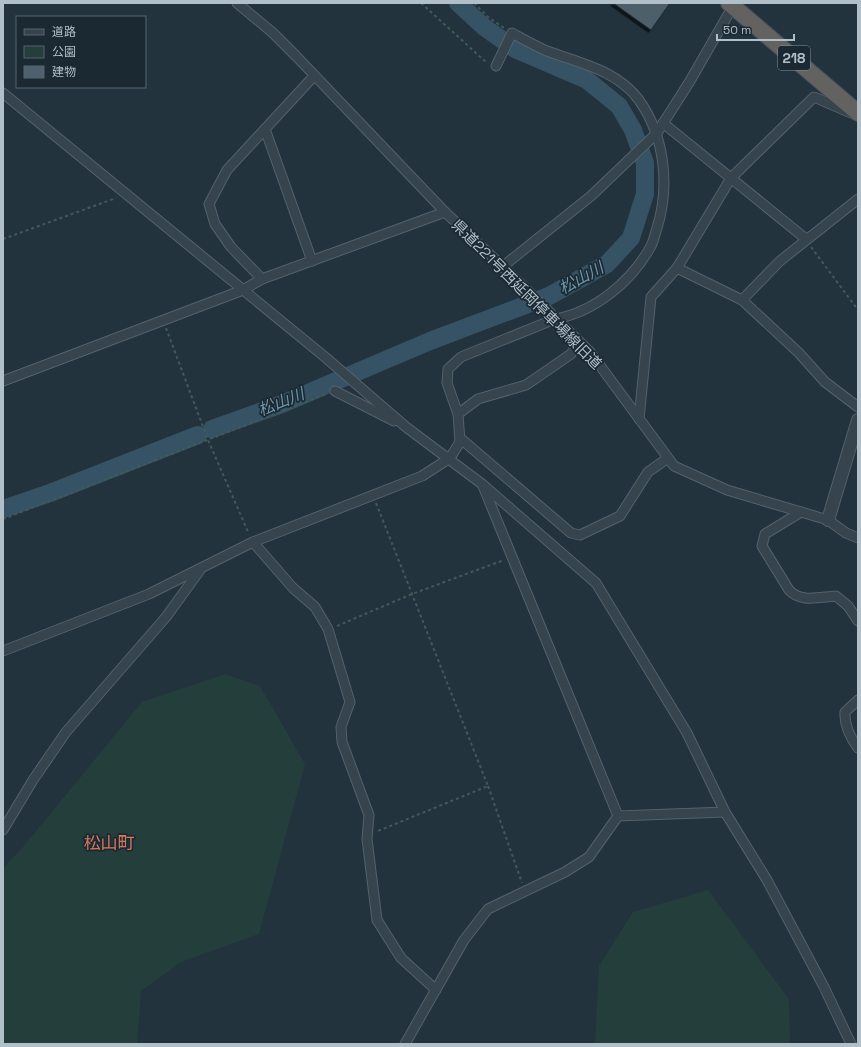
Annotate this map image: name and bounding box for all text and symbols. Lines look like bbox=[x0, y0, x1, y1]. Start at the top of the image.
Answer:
legend bbox=[16, 16, 146, 88]
scale bar bbox=[717, 16, 794, 42]
text: 50 m bbox=[723, 22, 751, 38]
text: 道路 bbox=[52, 24, 76, 40]
text: 公園 bbox=[52, 44, 76, 60]
road number: 218 bbox=[778, 46, 810, 70]
text: 建物 bbox=[52, 64, 76, 80]
street label: 県道221号西延岡停車場線旧道 bbox=[448, 215, 606, 373]
water label: 松山川 bbox=[555, 256, 609, 299]
water label: 松山川 bbox=[255, 383, 309, 421]
district label: 松山町 bbox=[84, 832, 135, 854]

